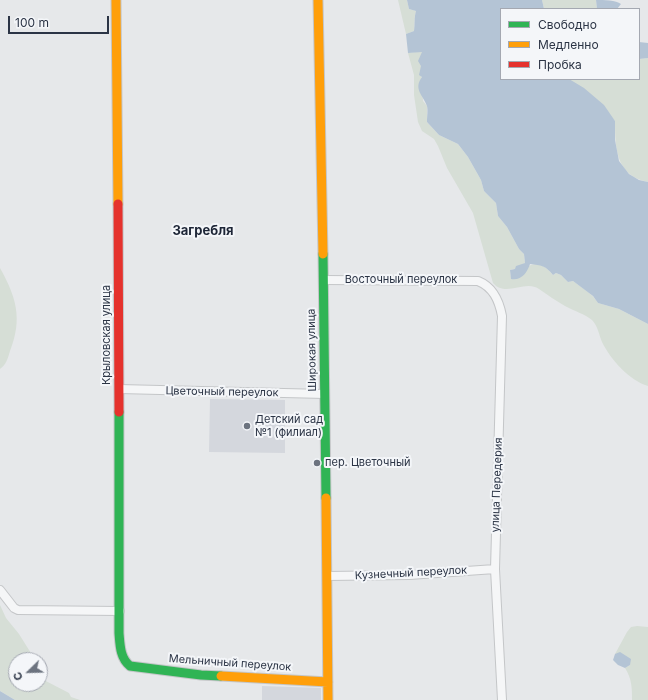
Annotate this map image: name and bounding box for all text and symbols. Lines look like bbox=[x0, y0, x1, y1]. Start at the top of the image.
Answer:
scale bar bbox=[10, 8, 111, 34]
legend bbox=[500, 8, 640, 80]
text: 100 m bbox=[15, 15, 49, 30]
text: Свободно bbox=[538, 17, 597, 32]
text: Медленно bbox=[538, 37, 599, 52]
text: Пробка bbox=[538, 57, 582, 72]
district label: Загребля bbox=[172, 223, 234, 239]
street label: Восточный переулок bbox=[345, 273, 457, 287]
street label: Крыловская улица bbox=[100, 285, 114, 385]
street label: Широкая улица bbox=[305, 308, 319, 392]
street label: Цветочный переулок bbox=[165, 384, 279, 400]
place label: Детский сад №1 (филиал) bbox=[255, 413, 323, 439]
marker: Детский сад №1 (филиал) bbox=[242, 421, 252, 431]
street label: улица Передерия bbox=[489, 437, 505, 533]
place label: пер. Цветочный bbox=[325, 456, 411, 470]
marker: пер. Цветочный bbox=[312, 458, 322, 468]
street label: Кузнечный переулок bbox=[355, 563, 467, 583]
north arrow bbox=[8, 652, 48, 692]
street label: Мельничный переулок bbox=[168, 652, 292, 674]
text: С bbox=[10, 670, 26, 683]

